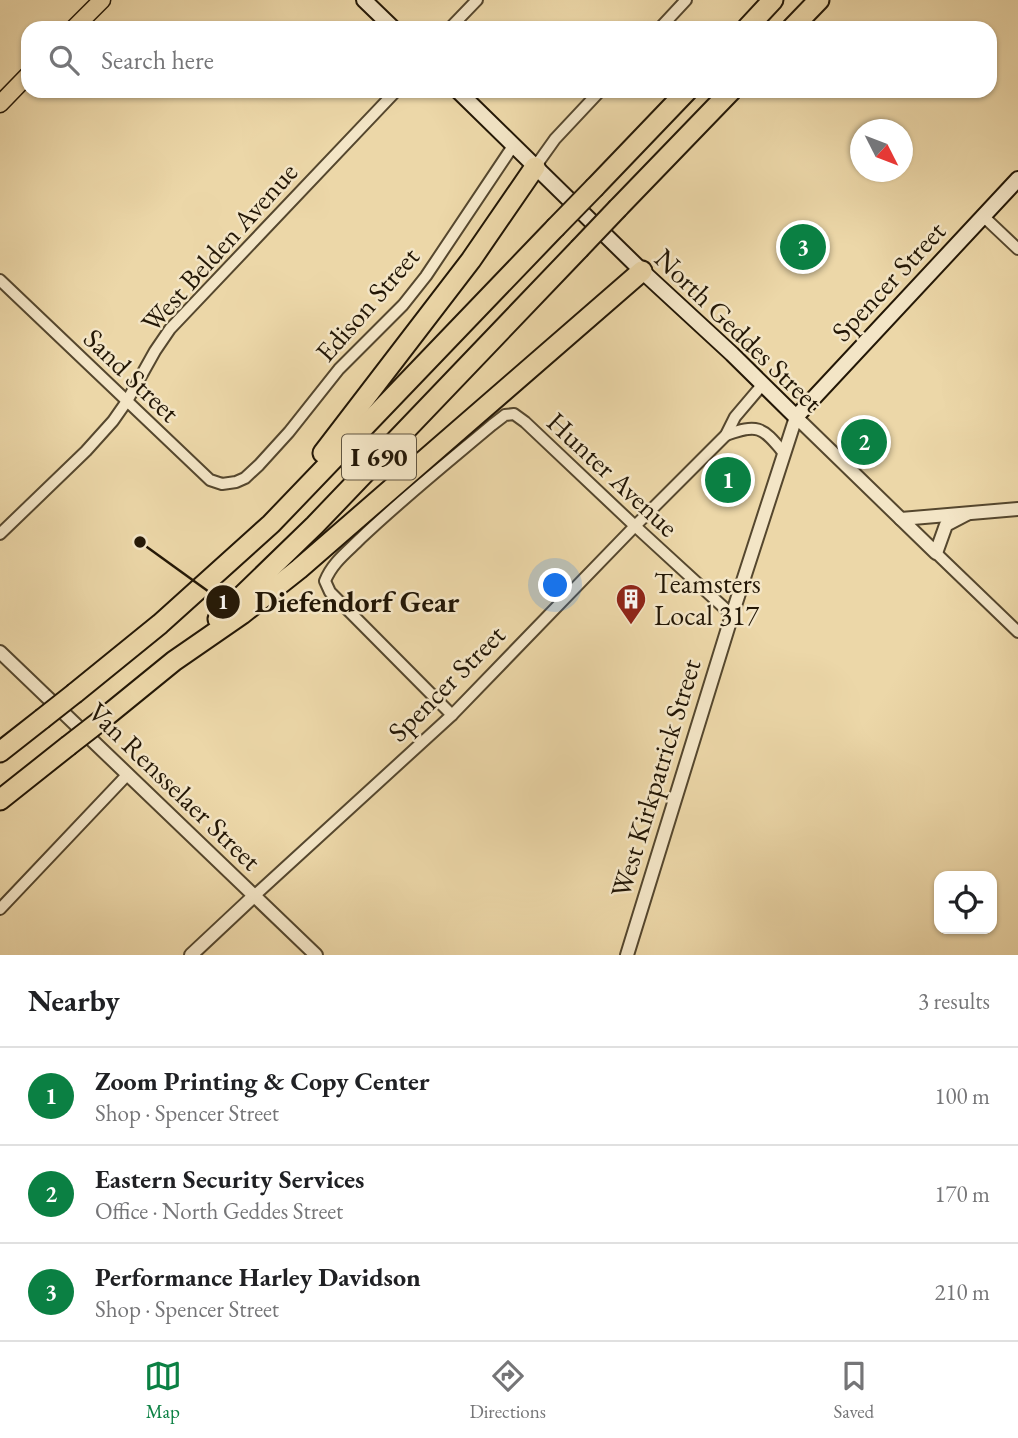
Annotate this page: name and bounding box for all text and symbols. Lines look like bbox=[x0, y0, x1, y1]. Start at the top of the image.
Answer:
search box bbox=[21, 21, 997, 98]
icon: search bbox=[45, 41, 83, 79]
text: Search here bbox=[101, 43, 214, 77]
north arrow bbox=[850, 119, 913, 182]
street label: West Belden Avenue bbox=[133, 154, 305, 340]
street label: Spencer Street bbox=[823, 213, 953, 349]
pin: 3 bbox=[780, 221, 826, 273]
street label: Edison Street bbox=[307, 239, 427, 369]
street label: North Geddes Street bbox=[647, 240, 831, 420]
street label: Sand Street bbox=[76, 320, 188, 430]
street label: Hunter Avenue bbox=[540, 404, 686, 544]
pin: 2 bbox=[841, 416, 887, 468]
road number: I 690 bbox=[342, 435, 416, 480]
pin: 1 bbox=[705, 454, 751, 506]
place label: Teamsters Local 317 bbox=[654, 565, 761, 633]
your location bbox=[538, 568, 572, 602]
callout: Diefendorf Gear bbox=[205, 576, 474, 627]
text: Diefendorf Gear bbox=[254, 582, 460, 621]
building icon: Teamsters Local 317 bbox=[614, 582, 648, 626]
text: 1 bbox=[217, 588, 229, 615]
street label: Spencer Street bbox=[380, 617, 512, 749]
street label: West Kirkpatrick Street bbox=[602, 654, 708, 902]
street label: Van Rensselaer Street bbox=[81, 694, 269, 878]
map controls bbox=[934, 871, 997, 934]
button: locate bbox=[934, 871, 997, 934]
text: Nearby bbox=[28, 981, 120, 1020]
text: 3 results bbox=[918, 986, 990, 1016]
text: Zoom Printing & Copy Center bbox=[95, 1064, 430, 1098]
text: 1 bbox=[45, 1081, 57, 1111]
text: 100 m bbox=[934, 1081, 990, 1111]
text: Shop · Spencer Street bbox=[95, 1098, 279, 1128]
text: Eastern Security Services bbox=[95, 1162, 364, 1196]
text: 2 bbox=[45, 1179, 57, 1209]
text: 170 m bbox=[934, 1179, 990, 1209]
text: Office · North Geddes Street bbox=[95, 1196, 343, 1226]
text: Performance Harley Davidson bbox=[95, 1260, 421, 1294]
text: 3 bbox=[45, 1277, 57, 1307]
text: 210 m bbox=[934, 1277, 990, 1307]
text: Shop · Spencer Street bbox=[95, 1294, 279, 1324]
tab: Map bbox=[144, 1357, 182, 1424]
tab: Directions bbox=[469, 1357, 546, 1424]
tab: Saved bbox=[833, 1357, 874, 1424]

